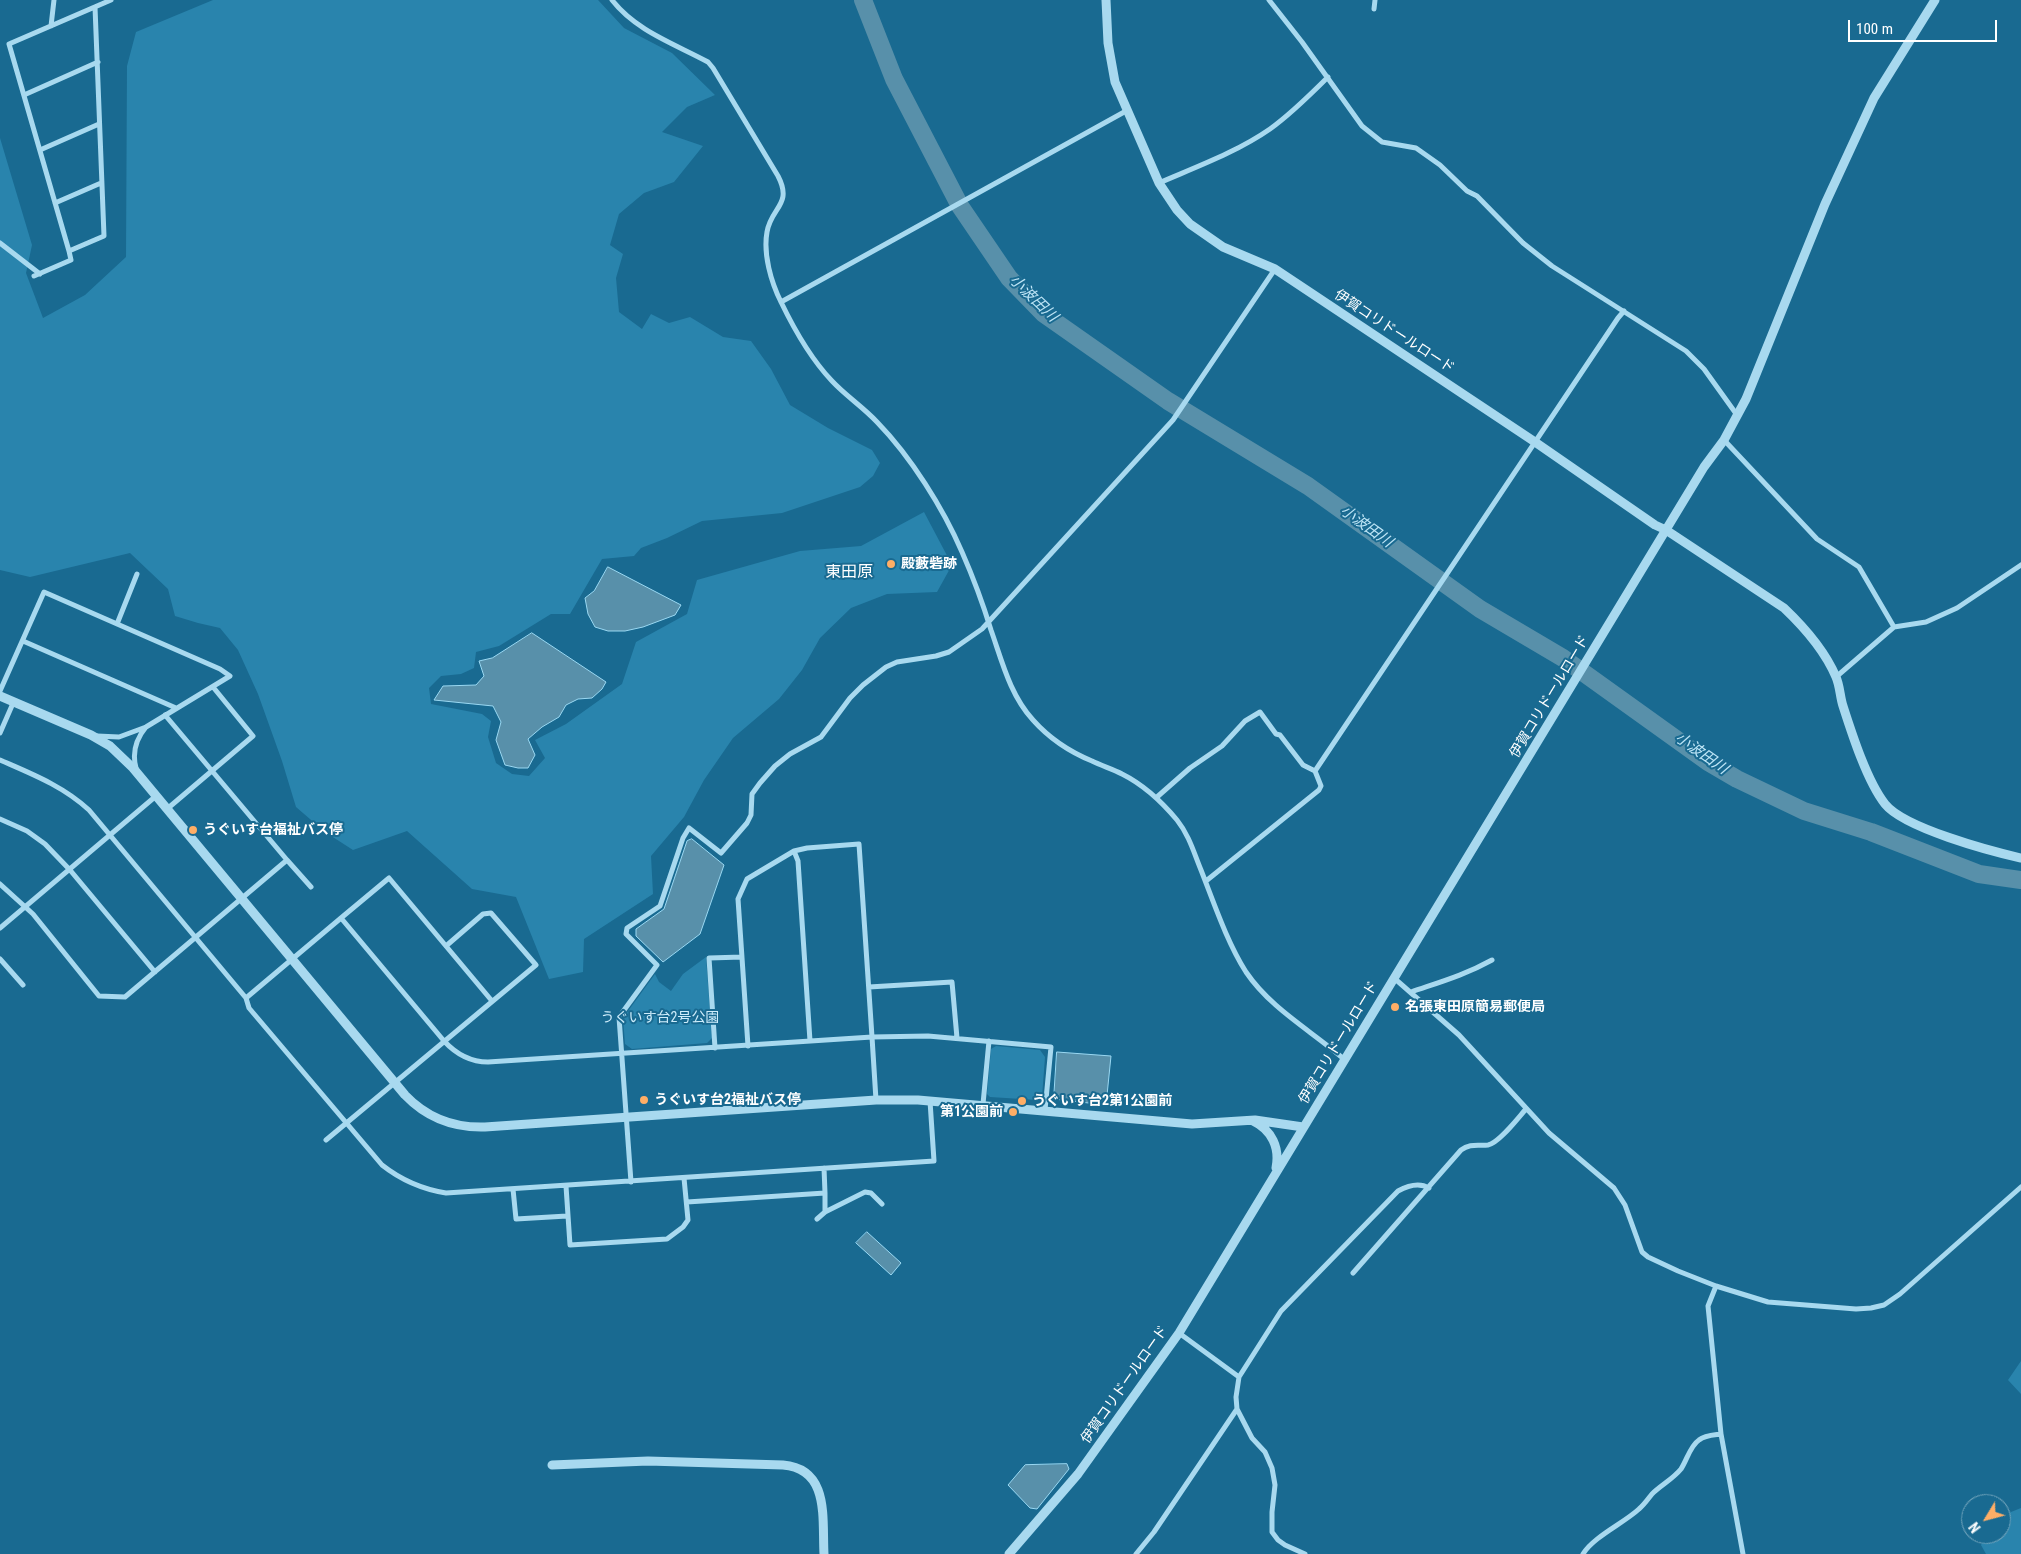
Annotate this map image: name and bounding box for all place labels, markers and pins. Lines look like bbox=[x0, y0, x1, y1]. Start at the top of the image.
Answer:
place label: 殿藪砦跡 bbox=[901, 556, 957, 572]
marker: 殿藪砦跡 bbox=[885, 558, 897, 570]
place label: うぐいす台福祉バス停 bbox=[203, 822, 343, 838]
marker: うぐいす台福祉バス停 bbox=[187, 824, 199, 836]
place label: 名張東田原簡易郵便局 bbox=[1405, 999, 1545, 1015]
marker: 名張東田原簡易郵便局 bbox=[1389, 1001, 1401, 1013]
place label: うぐいす台2福祉バス停 bbox=[654, 1092, 801, 1108]
place label: うぐいす台2第1公園前 bbox=[1032, 1093, 1172, 1109]
marker: うぐいす台2福祉バス停 bbox=[638, 1094, 650, 1106]
marker: うぐいす台2第1公園前 bbox=[1016, 1095, 1028, 1107]
place label: 第1公園前 bbox=[940, 1104, 1003, 1120]
marker: 第1公園前 bbox=[1007, 1106, 1019, 1118]

